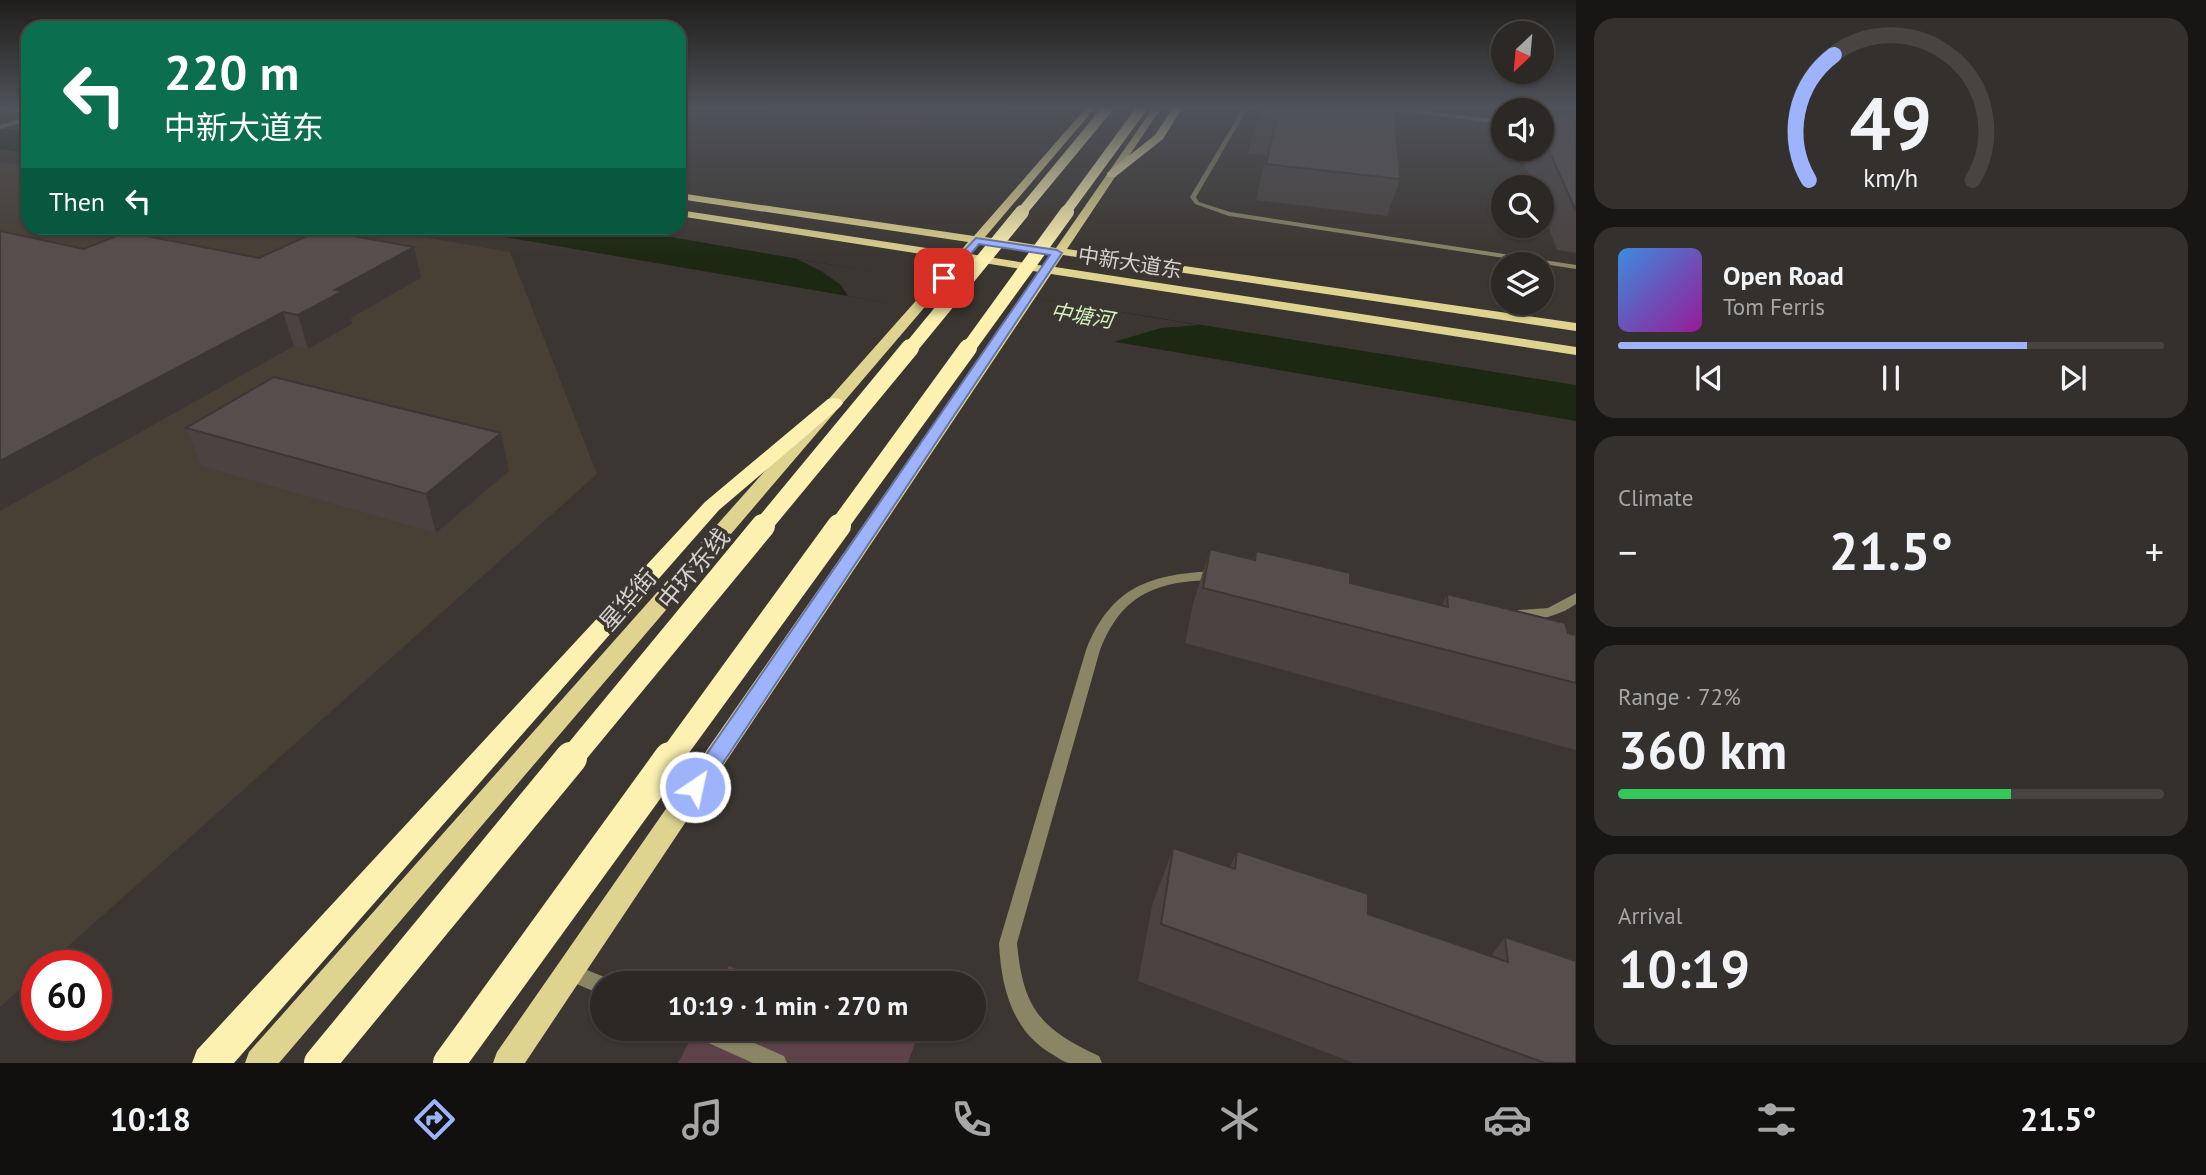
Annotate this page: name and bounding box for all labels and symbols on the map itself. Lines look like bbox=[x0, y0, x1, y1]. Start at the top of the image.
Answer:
north arrow bbox=[1491, 21, 1554, 84]
street label: 中新大道东 bbox=[1076, 241, 1184, 284]
pin bbox=[914, 248, 974, 308]
water label: 中塘河 bbox=[1049, 297, 1119, 334]
street label: 中环东线 bbox=[651, 522, 736, 615]
street label: 星华街 bbox=[592, 562, 663, 637]
position arrow bbox=[658, 750, 732, 824]
speed limit sign: 60 bbox=[21, 950, 112, 1041]

